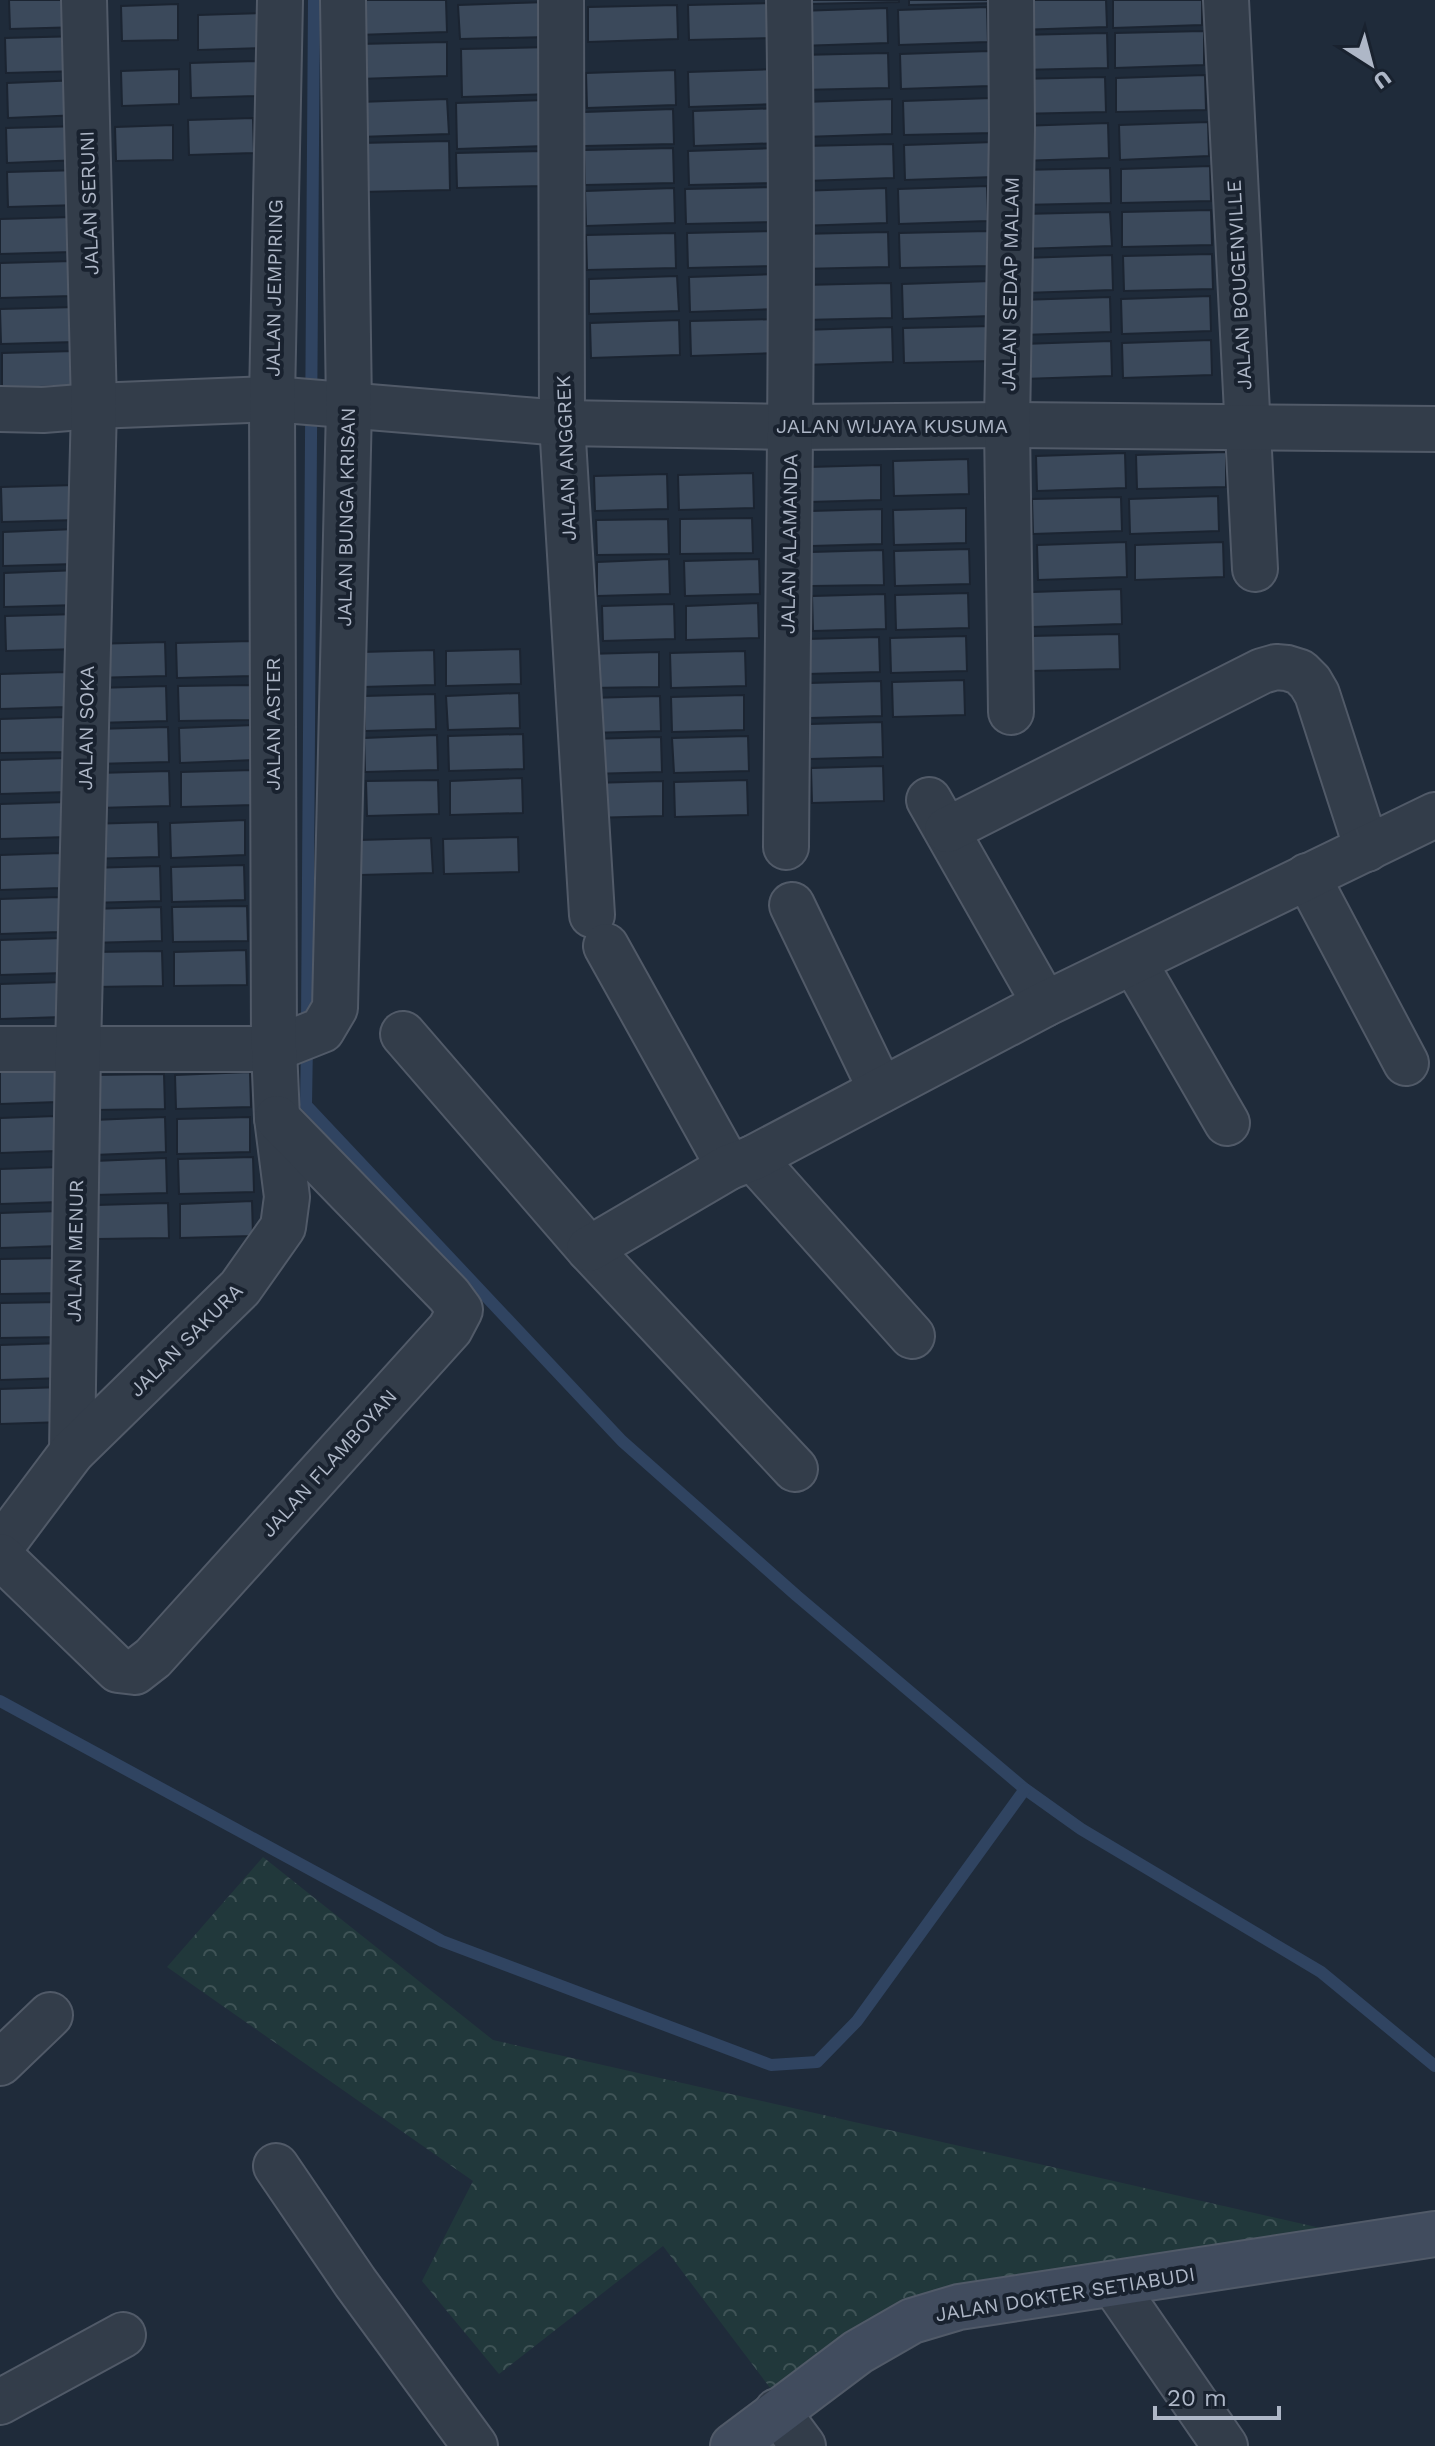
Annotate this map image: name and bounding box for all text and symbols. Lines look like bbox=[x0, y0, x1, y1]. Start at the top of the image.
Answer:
north arrow bbox=[1331, 24, 1411, 104]
text: U bbox=[1369, 65, 1396, 94]
street label: JALAN SERUNI bbox=[74, 130, 104, 276]
street label: JALAN SEDAP MALAM bbox=[996, 177, 1024, 391]
street label: JALAN BOUGENVILLE bbox=[1222, 179, 1256, 391]
street label: JALAN JEMPIRING bbox=[260, 199, 288, 377]
street label: JALAN ANGGREK bbox=[551, 375, 581, 541]
street label: JALAN BUNGA KRISAN bbox=[332, 407, 360, 627]
street label: JALAN WIJAYA KUSUMA bbox=[776, 414, 1008, 438]
street label: JALAN ALAMANDA bbox=[775, 454, 803, 634]
street label: JALAN ASTER bbox=[261, 657, 285, 791]
street label: JALAN SOKA bbox=[73, 665, 99, 791]
street label: JALAN MENUR bbox=[62, 1179, 88, 1323]
street label: JALAN SAKURA bbox=[124, 1278, 248, 1402]
street label: JALAN FLAMBOYAN bbox=[256, 1384, 402, 1542]
street label: JALAN DOKTER SETIABUDI bbox=[933, 2262, 1197, 2326]
scale bar bbox=[1155, 2370, 1279, 2420]
text: 20 m bbox=[1167, 2384, 1227, 2412]

